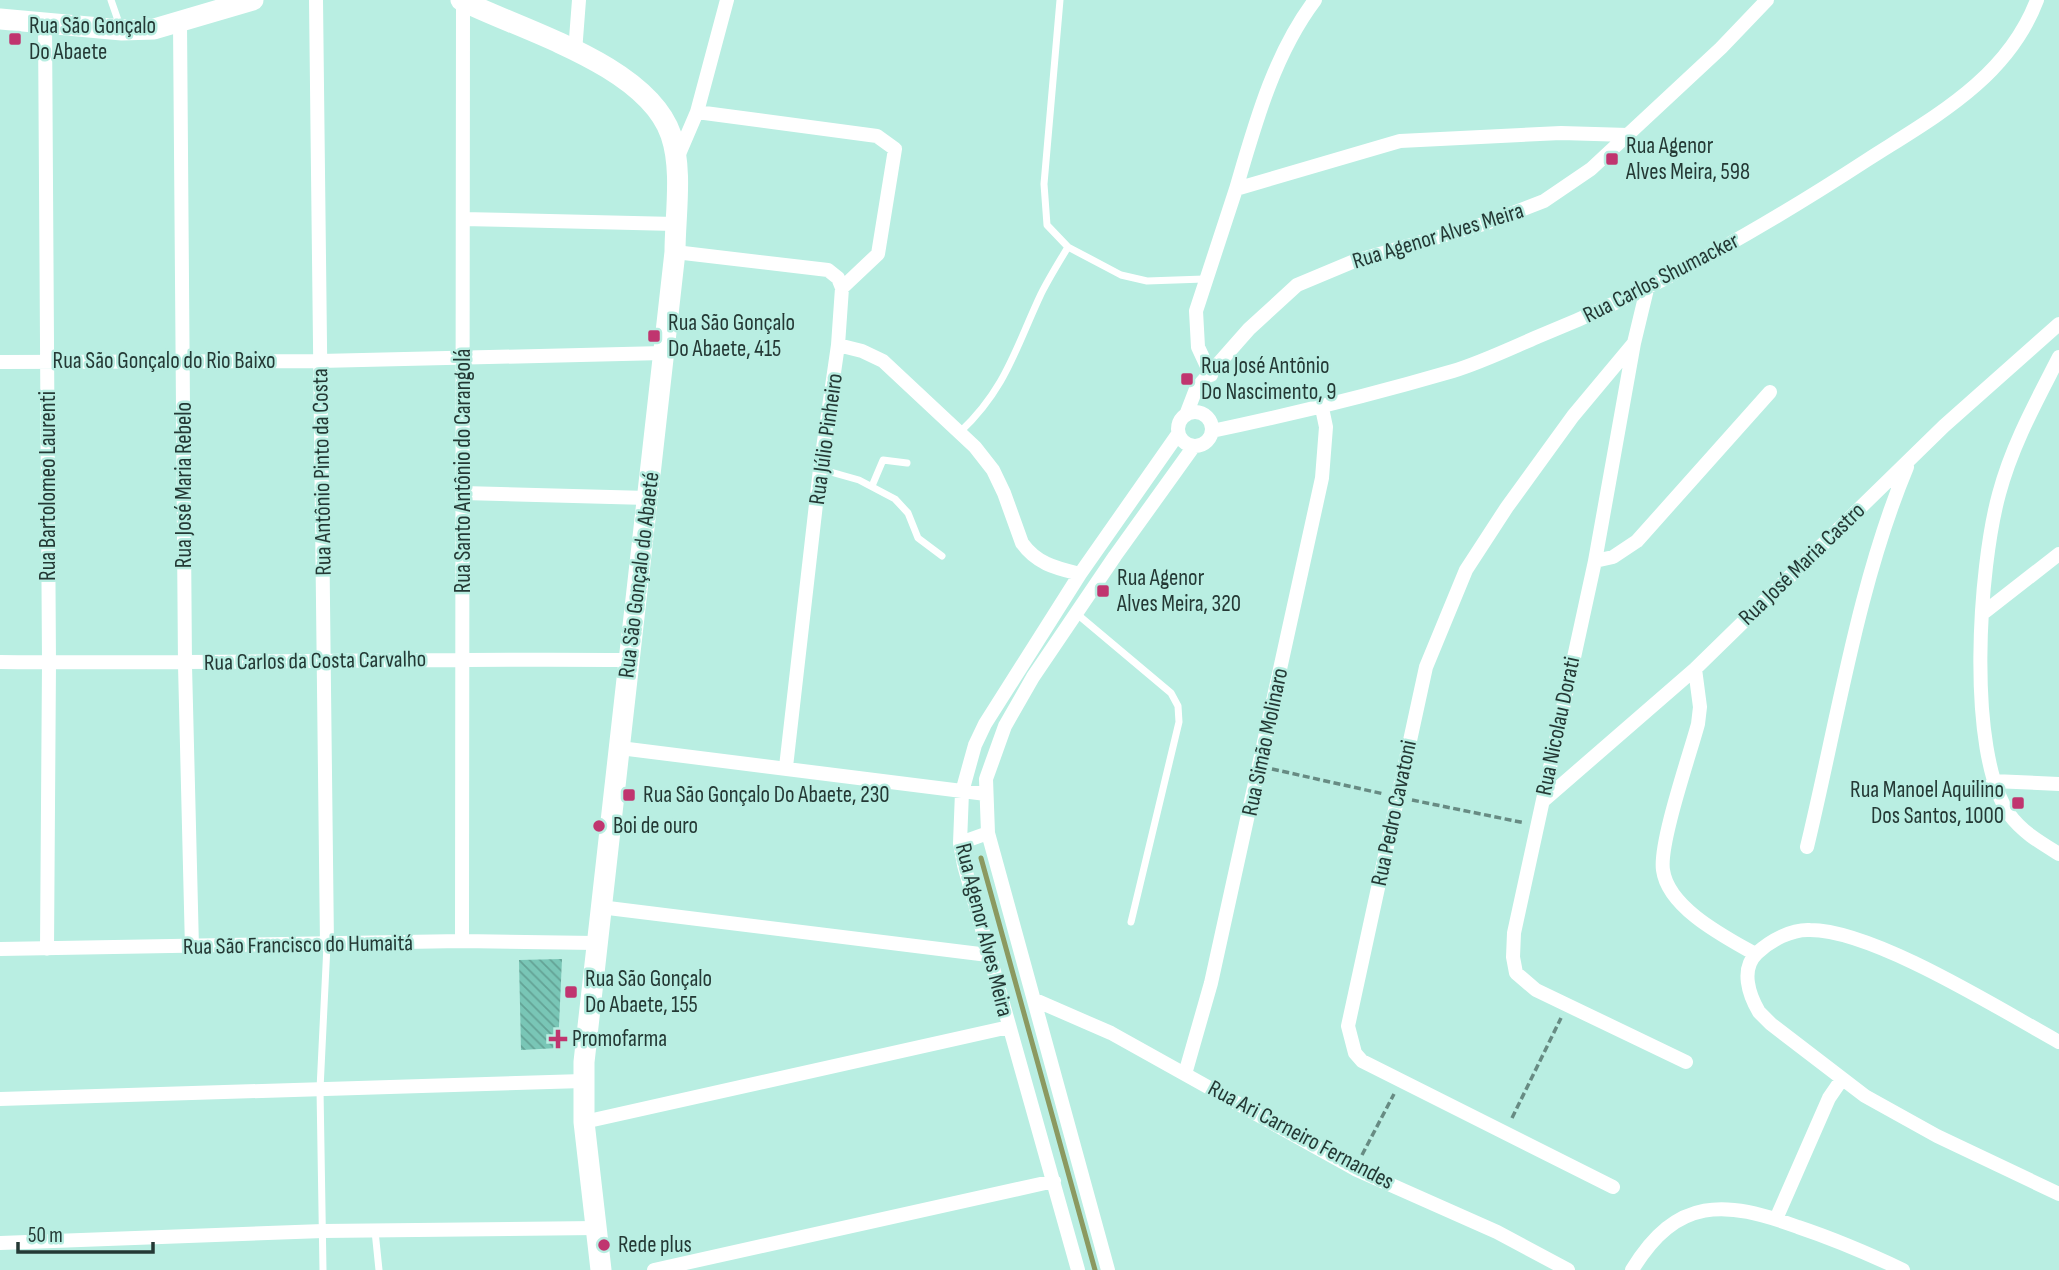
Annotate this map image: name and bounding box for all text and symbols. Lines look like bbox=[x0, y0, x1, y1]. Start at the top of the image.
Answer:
place label: Rua São Gonçalo Do Abaete bbox=[29, 12, 156, 66]
marker: Rua São Gonçalo Do Abaete bbox=[7, 31, 23, 47]
place label: Rua Agenor Alves Meira, 598 bbox=[1625, 132, 1750, 186]
marker: Rua Agenor Alves Meira, 598 bbox=[1604, 151, 1620, 167]
street label: Rua Agenor Alves Meira bbox=[1349, 197, 1527, 275]
street label: Rua Carlos Shumacker bbox=[1578, 227, 1744, 329]
place label: Rua São Gonçalo Do Abaete, 415 bbox=[668, 309, 795, 363]
marker: Rua São Gonçalo Do Abaete, 415 bbox=[646, 328, 662, 344]
street label: Rua São Gonçalo do Rio Baixo bbox=[53, 347, 275, 375]
street label: Rua Santo Antônio do Carangolá bbox=[449, 349, 477, 593]
place label: Rua José Antônio Do Nascimento, 9 bbox=[1201, 352, 1336, 406]
street label: Rua Antônio Pinto da Costa bbox=[306, 368, 338, 576]
marker: Rua José Antônio Do Nascimento, 9 bbox=[1179, 371, 1195, 387]
street label: Rua Júlio Pinheiro bbox=[803, 372, 849, 506]
street label: Rua Bartolomeo Laurenti bbox=[34, 391, 62, 581]
street label: Rua José Maria Rebelo bbox=[170, 402, 198, 568]
street label: Rua São Gonçalo do Abaeté bbox=[612, 470, 666, 680]
street label: Rua José Maria Castro bbox=[1733, 497, 1871, 631]
place label: Rua Agenor Alves Meira, 320 bbox=[1116, 564, 1241, 618]
marker: Rua Agenor Alves Meira, 320 bbox=[1095, 583, 1111, 599]
street label: Rua Carlos da Costa Carvalho bbox=[204, 645, 426, 677]
street label: Rua Nicolau Dorati bbox=[1530, 654, 1586, 798]
street label: Rua Simão Molinaro bbox=[1236, 666, 1294, 818]
street label: Rua Pedro Cavatoni bbox=[1365, 738, 1423, 888]
place label: Rua Manoel Aquilino Dos Santos, 1000 bbox=[1850, 776, 2004, 830]
place label: Rua São Gonçalo Do Abaete, 230 bbox=[643, 781, 890, 809]
marker: Rua São Gonçalo Do Abaete, 230 bbox=[621, 787, 637, 803]
marker: Rua Manoel Aquilino Dos Santos, 1000 bbox=[2010, 795, 2026, 811]
place label: Boi de ouro bbox=[613, 812, 698, 840]
marker: Boi de ouro bbox=[591, 818, 607, 834]
street label: Rua Agenor Alves Meira bbox=[949, 841, 1019, 1019]
street label: Rua São Francisco do Humaitá bbox=[183, 929, 413, 961]
place label: Rua São Gonçalo Do Abaete, 155 bbox=[585, 965, 712, 1019]
marker: Rua São Gonçalo Do Abaete, 155 bbox=[563, 984, 579, 1000]
place label: Promofarma bbox=[572, 1025, 667, 1053]
marker: Promofarma bbox=[550, 1031, 566, 1047]
street label: Rua Ari Carneiro Fernandes bbox=[1203, 1074, 1399, 1196]
scale bar bbox=[18, 1210, 152, 1254]
text: 50 m bbox=[28, 1223, 63, 1248]
place label: Rede plus bbox=[618, 1231, 692, 1259]
marker: Rede plus bbox=[596, 1237, 612, 1253]

